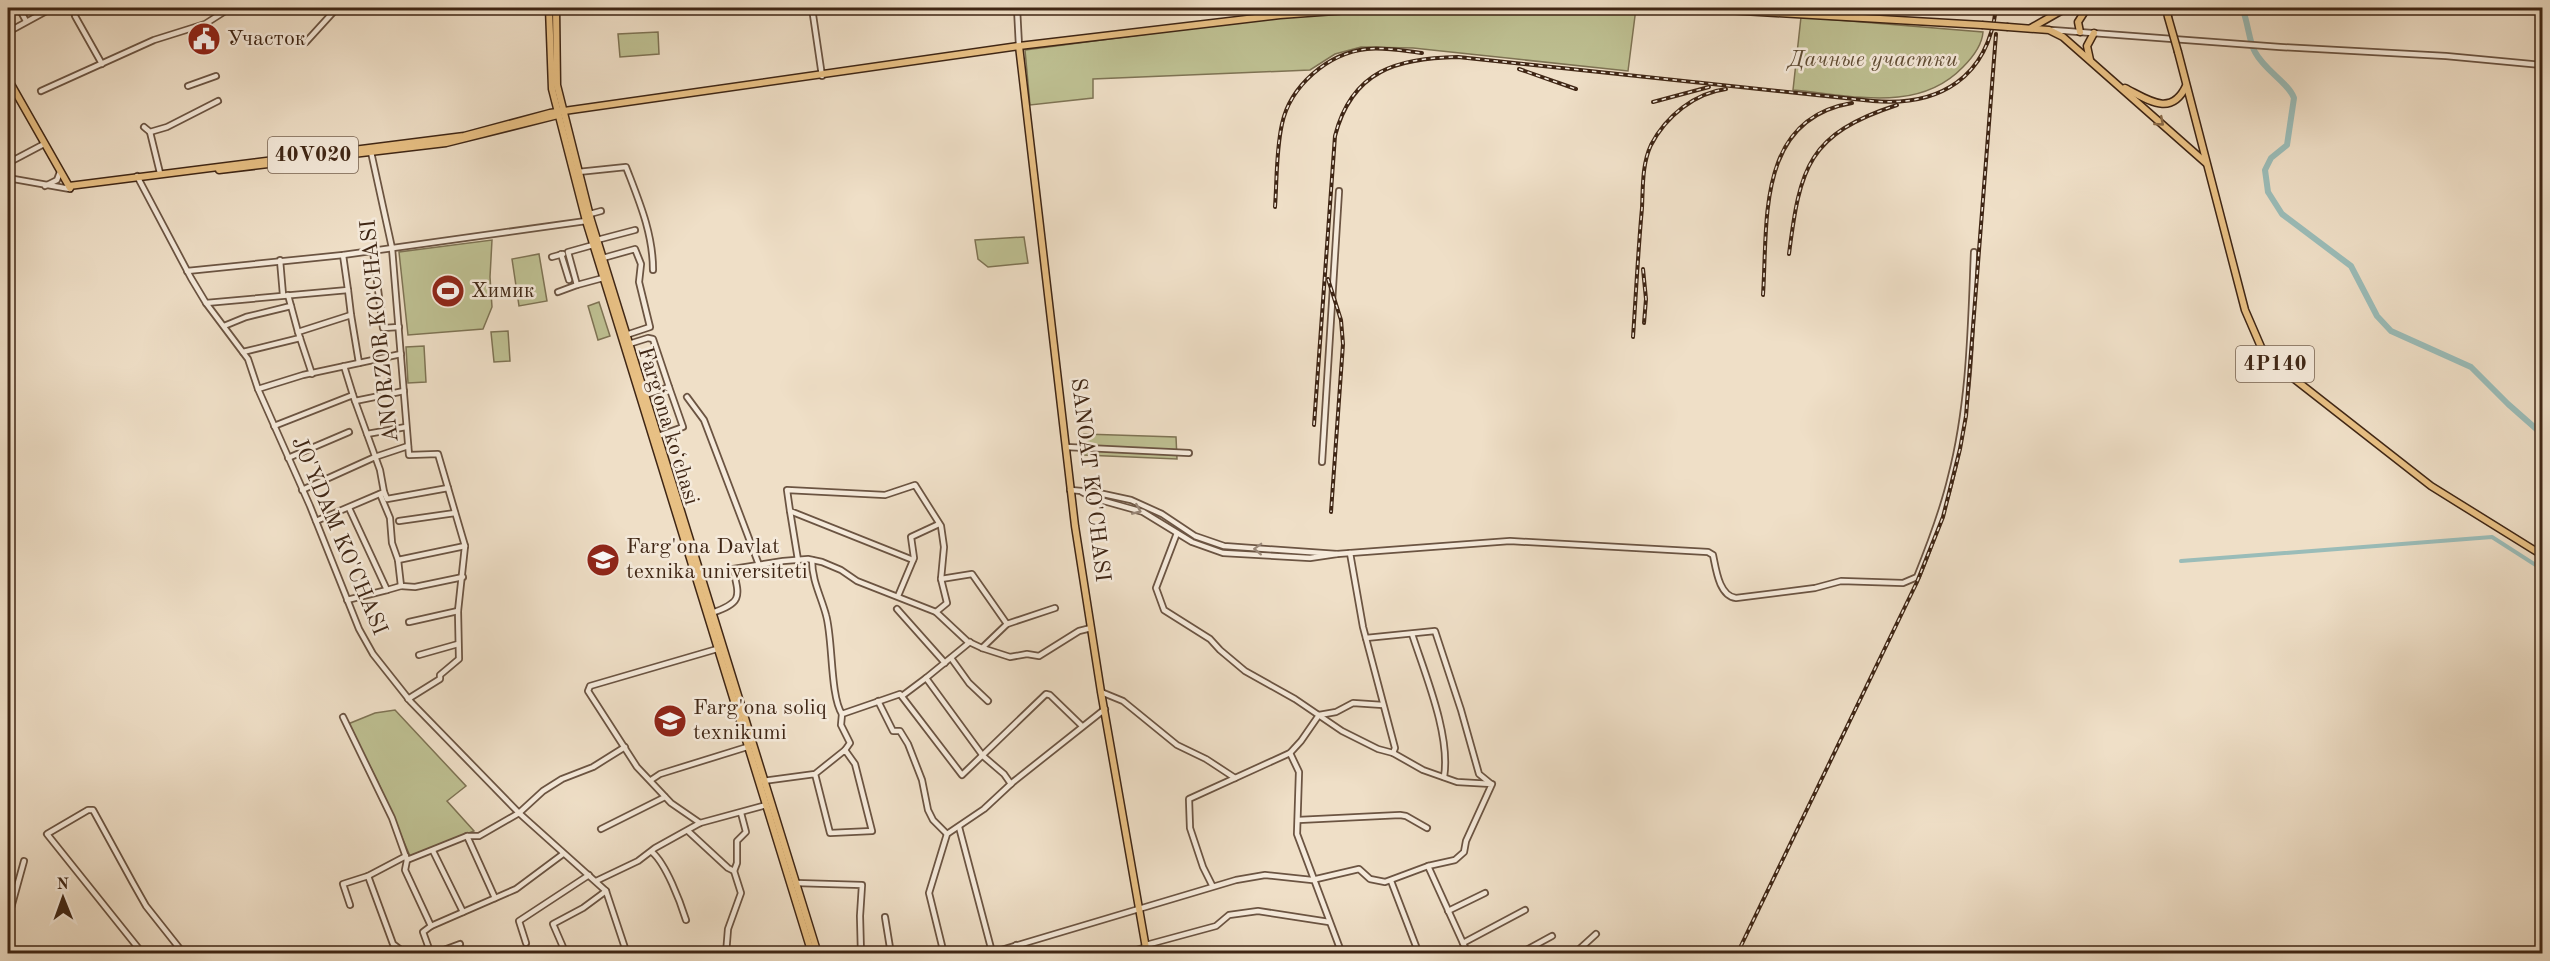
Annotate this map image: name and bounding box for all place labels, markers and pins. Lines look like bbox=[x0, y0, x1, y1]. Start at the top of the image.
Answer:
public building icon: Участок bbox=[186, 21, 222, 57]
place label: Участок bbox=[227, 28, 306, 50]
sports icon: Химик bbox=[430, 273, 466, 309]
place label: Химик bbox=[471, 280, 535, 302]
place label: Farg'ona Davlat texnika universiteti bbox=[626, 536, 808, 583]
school or university icon: Farg'ona Davlat texnika universiteti bbox=[585, 542, 621, 578]
place label: Farg'ona soliq texnikumi bbox=[693, 697, 827, 744]
school or university icon: Farg'ona soliq texnikumi bbox=[652, 703, 688, 739]

